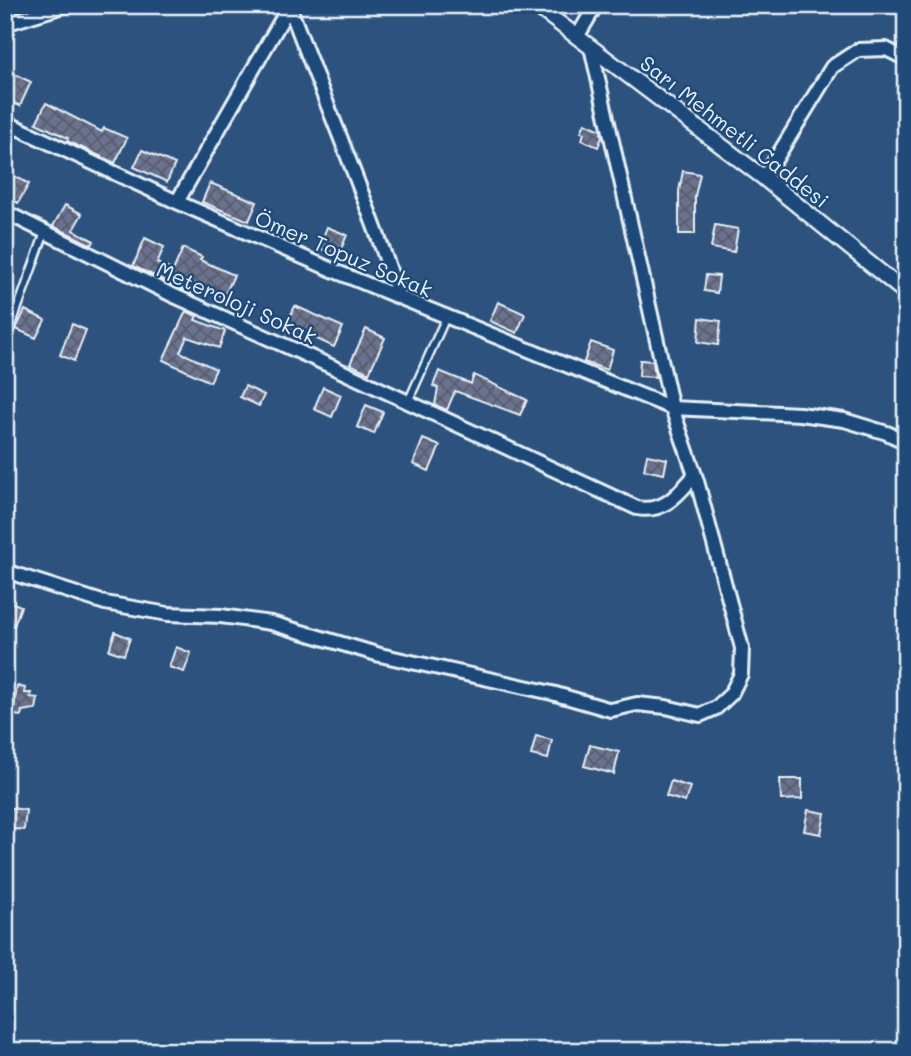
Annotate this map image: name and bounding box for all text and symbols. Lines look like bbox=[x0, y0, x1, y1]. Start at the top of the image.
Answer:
street label: Sarı Mehmetli Caddesi bbox=[635, 49, 835, 213]
street label: Ömer Topuz Sokak bbox=[251, 203, 437, 303]
street label: Meteroloji Sokak bbox=[153, 255, 321, 349]

